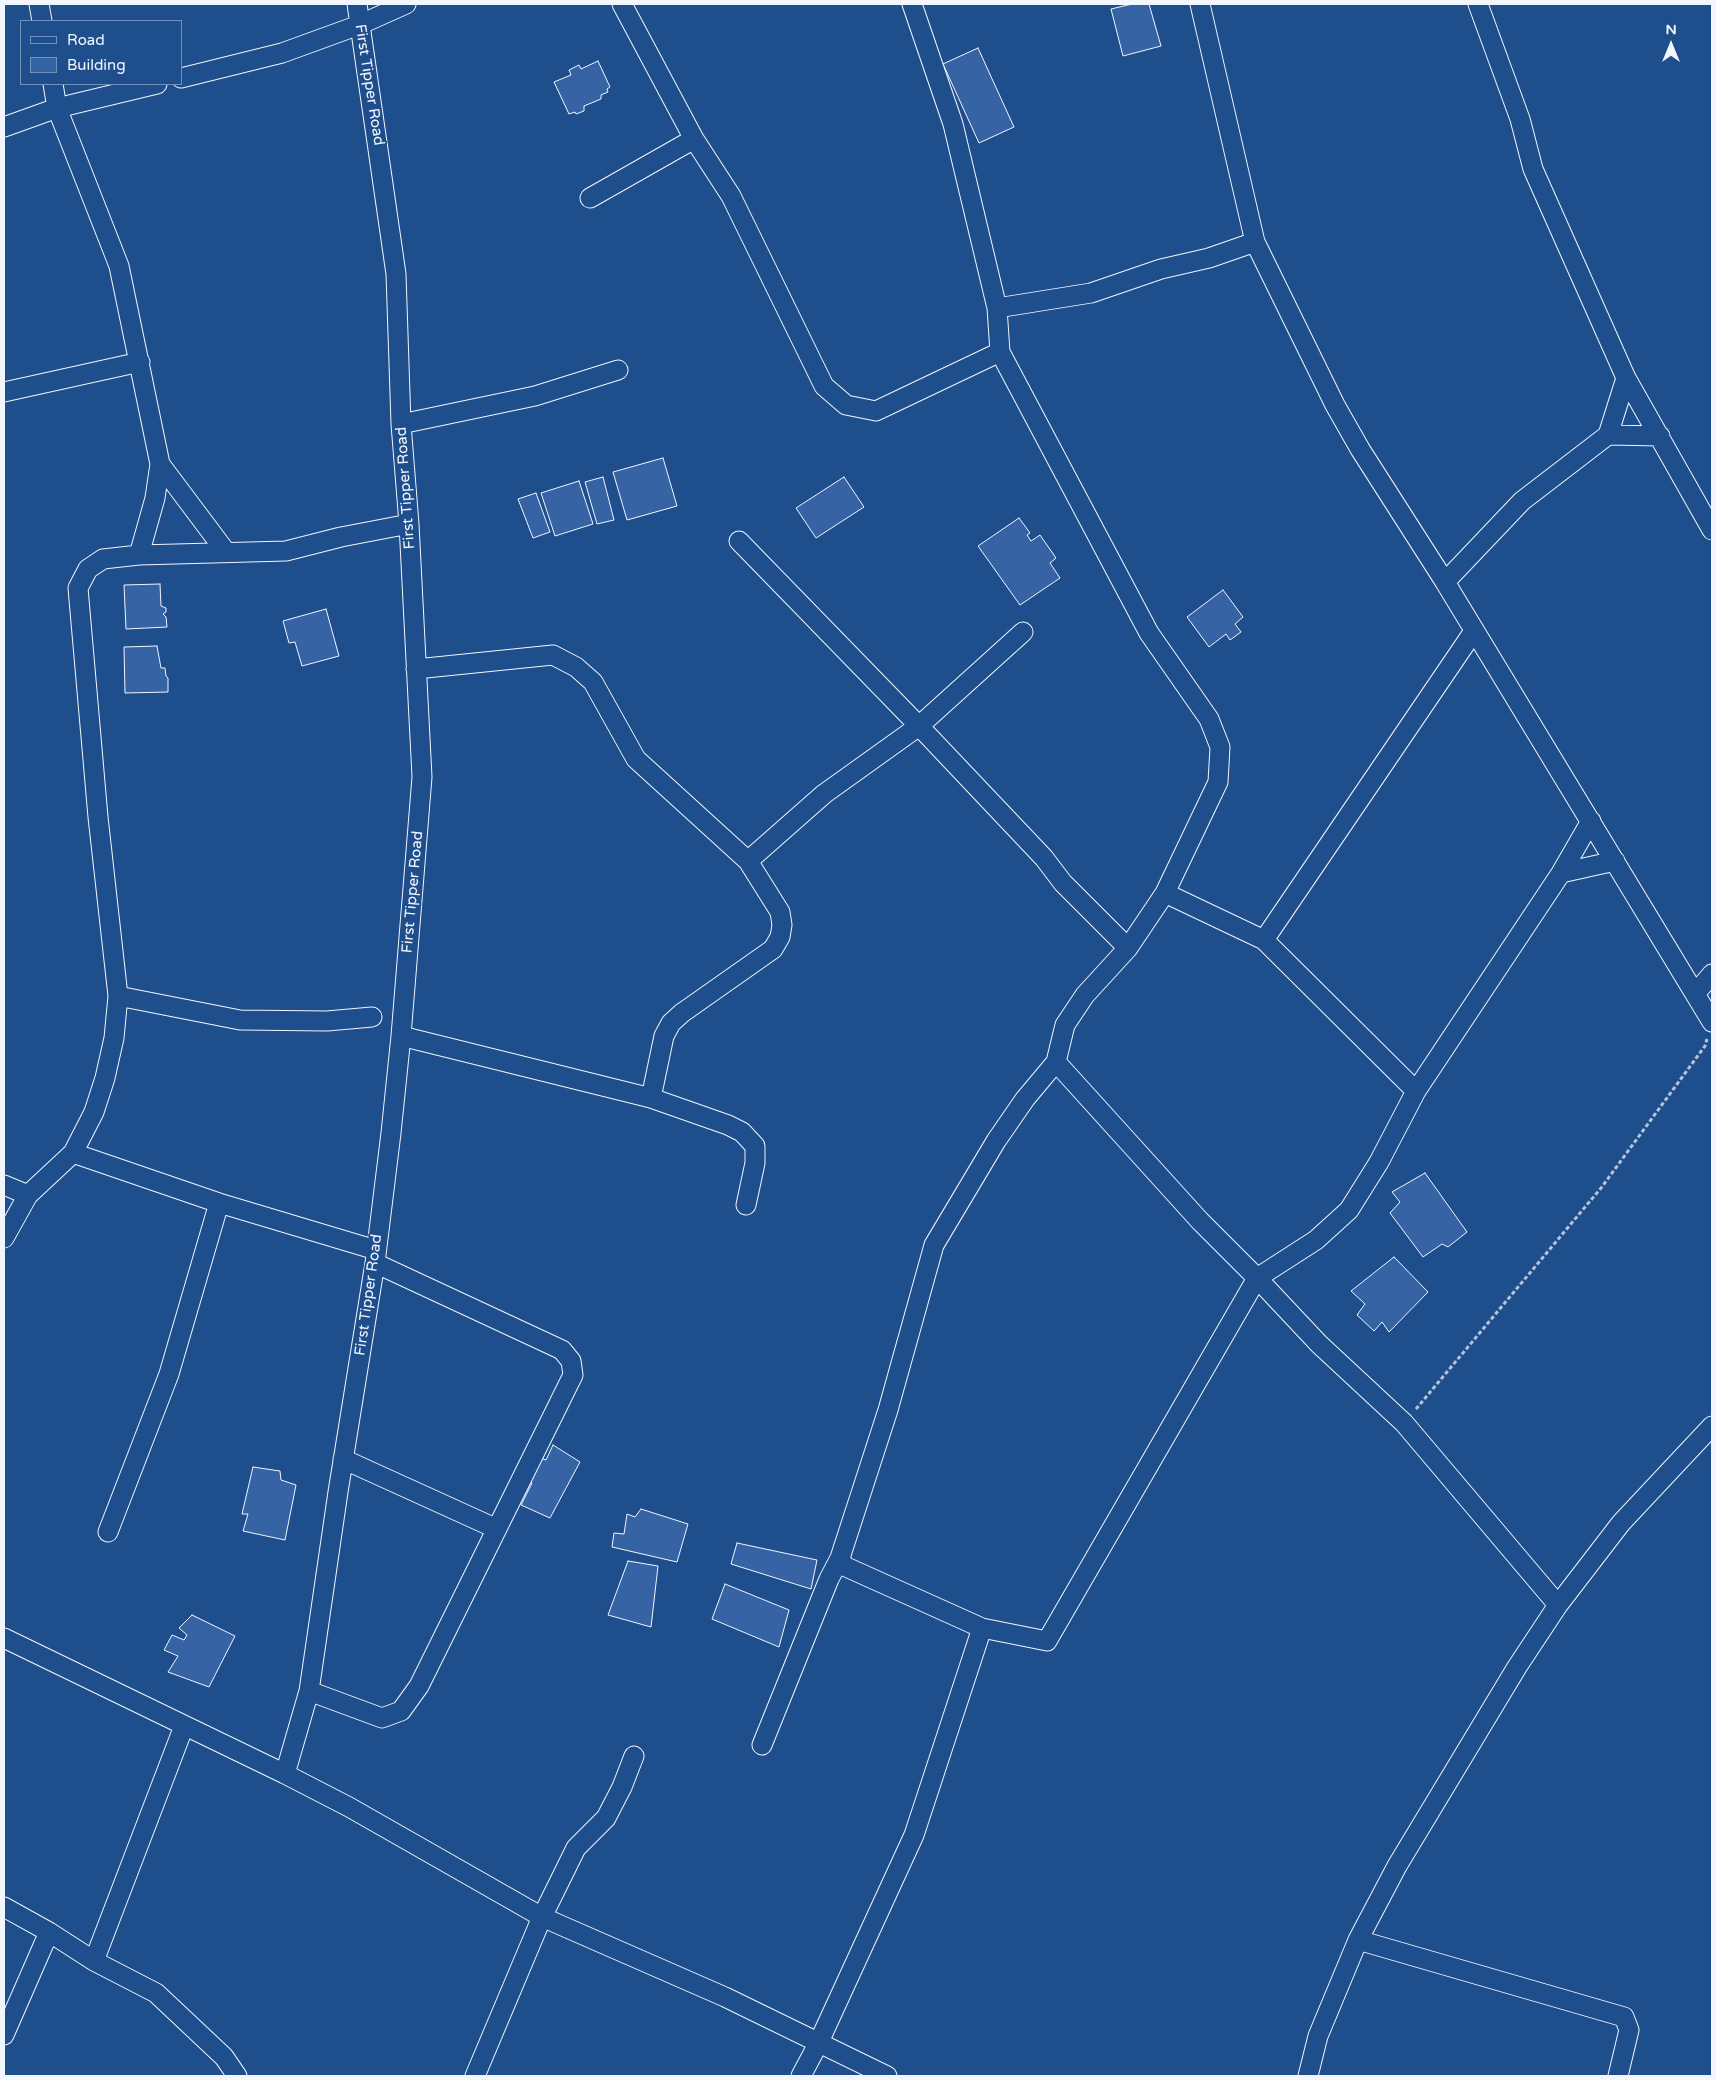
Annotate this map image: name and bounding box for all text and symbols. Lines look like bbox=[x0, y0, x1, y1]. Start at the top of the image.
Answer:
legend bbox=[20, 20, 182, 85]
north arrow bbox=[1646, 20, 1696, 70]
text: N bbox=[1665, 21, 1677, 38]
street label: First Tipper Road bbox=[351, 23, 387, 147]
text: Road bbox=[67, 31, 105, 49]
text: Building bbox=[67, 56, 126, 74]
street label: First Tipper Road bbox=[393, 426, 419, 550]
street label: First Tipper Road bbox=[399, 830, 427, 954]
street label: First Tipper Road bbox=[352, 1233, 386, 1357]

